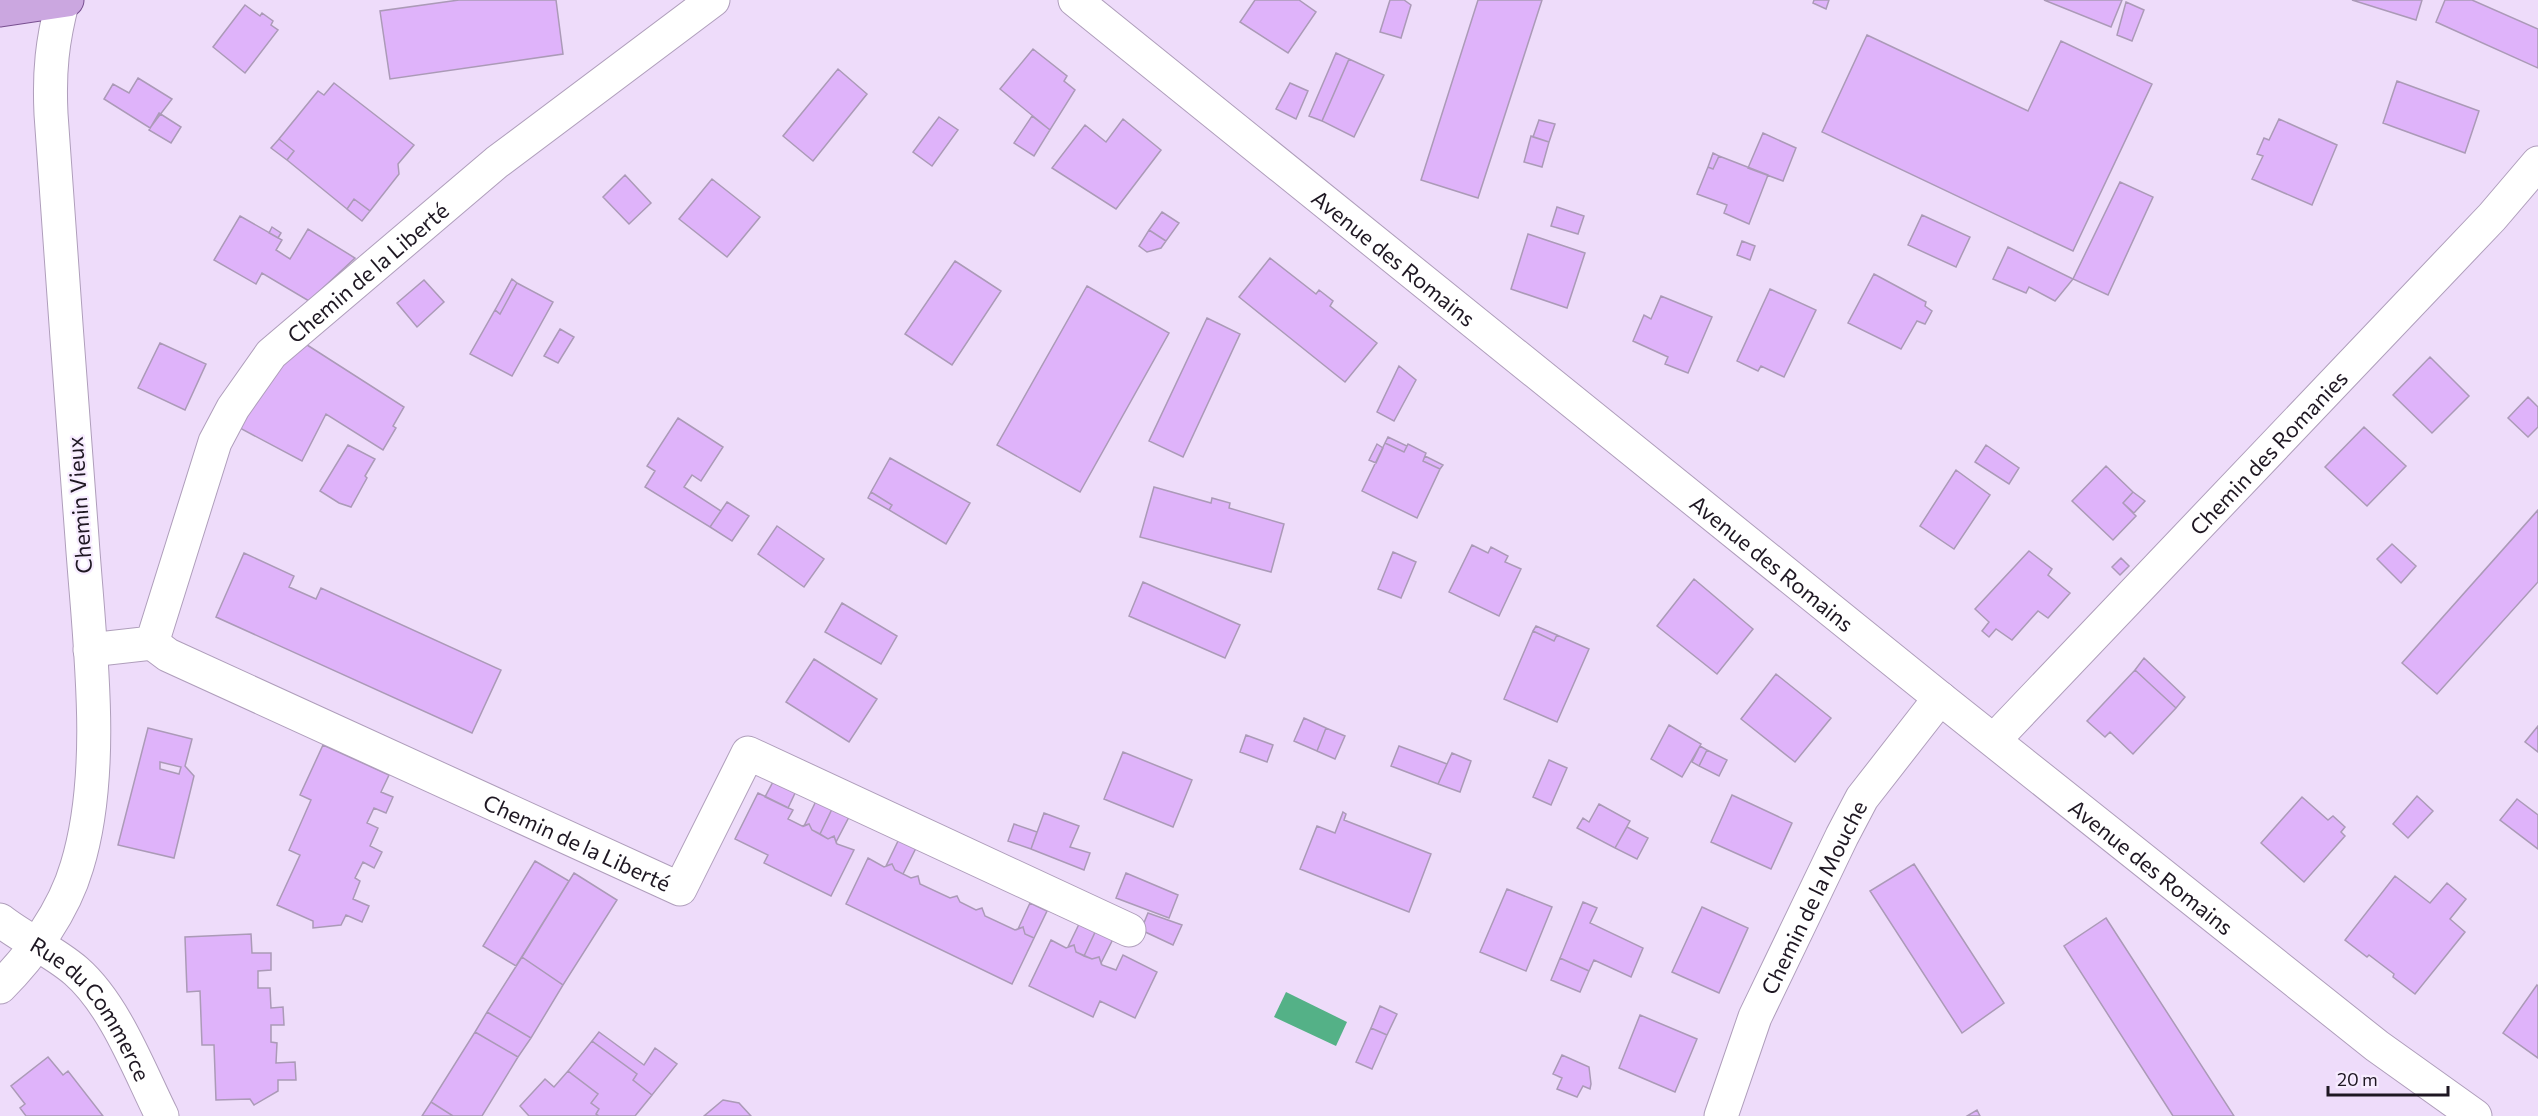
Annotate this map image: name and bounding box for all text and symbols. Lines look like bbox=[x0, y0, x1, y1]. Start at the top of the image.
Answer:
street label: Avenue des Romains bbox=[1307, 183, 1481, 332]
street label: Chemin de la Liberté bbox=[281, 196, 453, 348]
street label: Chemin des Romanies bbox=[2183, 364, 2353, 540]
street label: Chemin Vieux bbox=[61, 435, 97, 574]
street label: Avenue des Romains bbox=[1685, 489, 1860, 637]
street label: Chemin de la Liberté bbox=[479, 788, 675, 897]
street label: Avenue des Romains bbox=[2064, 793, 2239, 940]
street label: Chemin de la Mouche bbox=[1755, 795, 1872, 998]
street label: Rue du Commerce bbox=[26, 930, 157, 1085]
scale bar bbox=[2328, 1059, 2448, 1097]
text: 20 m bbox=[2337, 1068, 2378, 1090]

